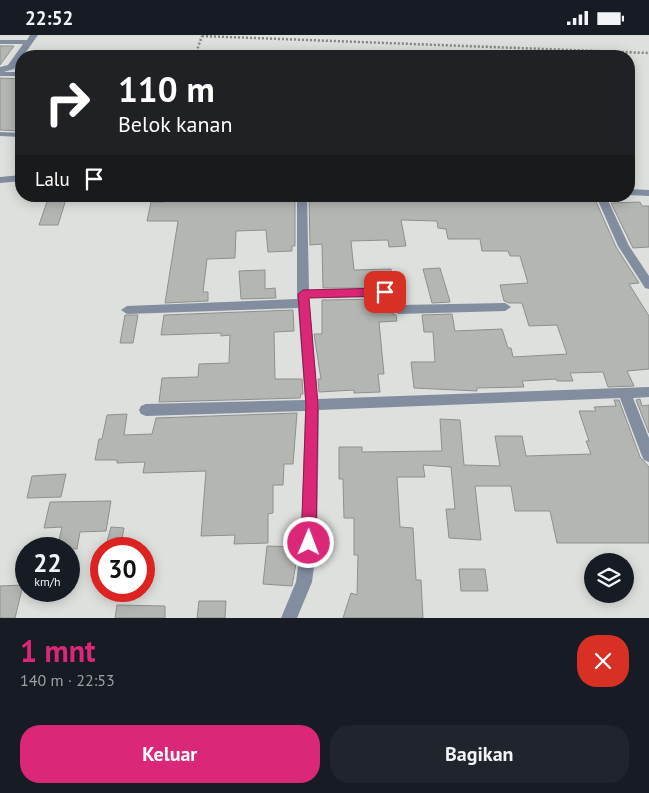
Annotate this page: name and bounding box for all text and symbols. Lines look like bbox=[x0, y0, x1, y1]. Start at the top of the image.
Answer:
text: 22:52 bbox=[25, 6, 73, 30]
text: 110 m bbox=[118, 66, 215, 112]
icon: right bbox=[35, 70, 100, 135]
text: Belok kanan bbox=[118, 110, 232, 138]
icon: arrive bbox=[80, 165, 108, 193]
text: Lalu bbox=[35, 167, 70, 191]
pin bbox=[364, 271, 406, 313]
icon: arrive bbox=[371, 278, 399, 306]
position arrow bbox=[282, 516, 334, 568]
speed limit sign: 30 bbox=[90, 537, 155, 602]
text: 22 bbox=[33, 547, 62, 579]
map controls bbox=[584, 553, 634, 603]
button: layers bbox=[584, 553, 634, 603]
text: km/h bbox=[34, 574, 61, 589]
text: 1 mnt bbox=[20, 631, 96, 670]
button: close bbox=[577, 635, 629, 687]
text: 140 m · 22:53 bbox=[20, 670, 115, 690]
button: Keluar bbox=[20, 725, 320, 783]
button: Bagikan bbox=[330, 725, 629, 783]

